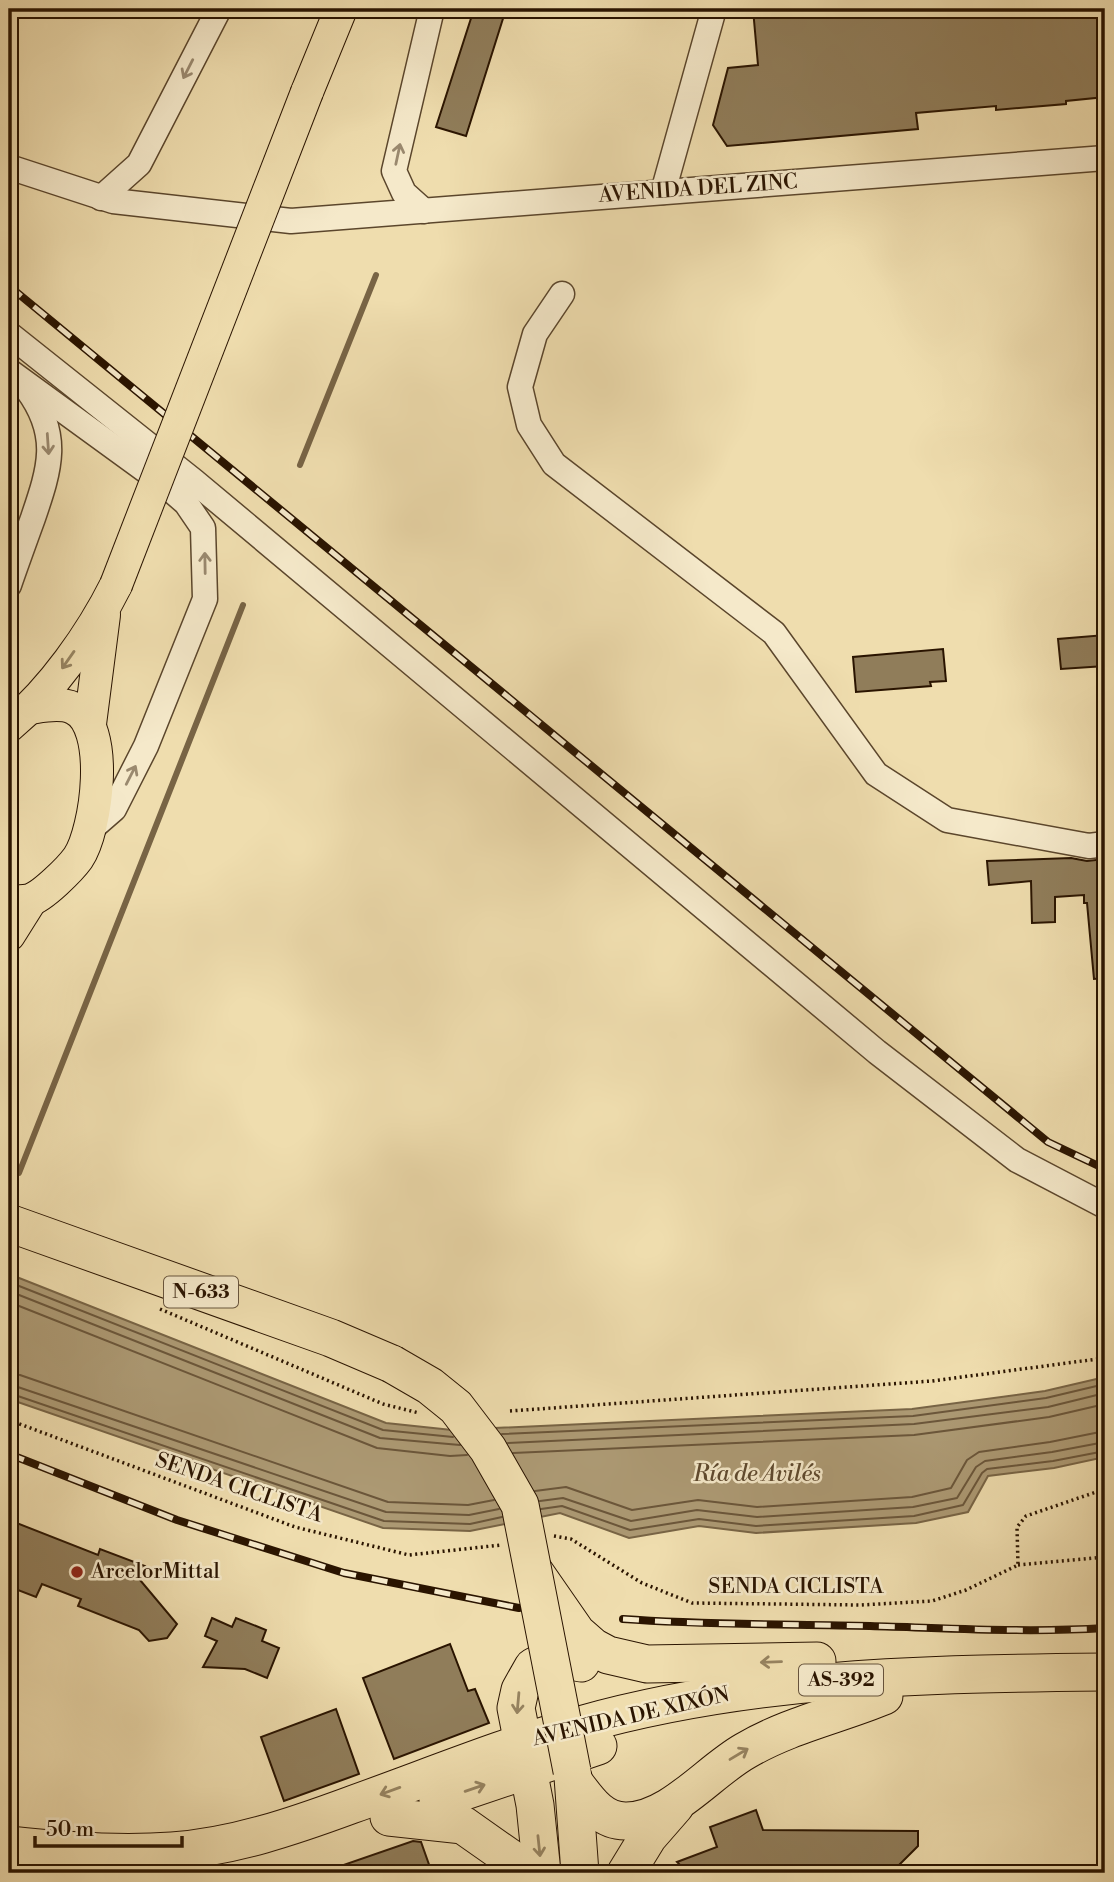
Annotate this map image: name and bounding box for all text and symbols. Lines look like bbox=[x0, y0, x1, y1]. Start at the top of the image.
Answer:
one-way arrow bbox=[180, 58, 194, 79]
one-way arrow bbox=[391, 143, 405, 166]
street label: AVENIDA DEL ZINC bbox=[597, 169, 798, 209]
one-way arrow bbox=[42, 433, 55, 455]
one-way arrow bbox=[198, 551, 212, 574]
one-way arrow bbox=[61, 650, 75, 669]
one-way arrow bbox=[124, 765, 138, 786]
road number: N-633 bbox=[164, 1276, 238, 1308]
street label: SENDA CICLISTA bbox=[152, 1447, 327, 1529]
water label: Ría de Avilés bbox=[692, 1460, 821, 1488]
place label: ArcelorMittal bbox=[90, 1559, 220, 1585]
marker: ArcelorMittal bbox=[69, 1564, 85, 1580]
street label: SENDA CICLISTA bbox=[708, 1574, 884, 1600]
one-way arrow bbox=[760, 1655, 783, 1668]
road number: AS-392 bbox=[799, 1664, 883, 1696]
street label: AVENIDA DE XIXÓN bbox=[528, 1679, 732, 1753]
one-way arrow bbox=[511, 1691, 524, 1714]
one-way arrow bbox=[729, 1747, 749, 1761]
one-way arrow bbox=[464, 1780, 486, 1793]
one-way arrow bbox=[379, 1786, 401, 1798]
scale bar bbox=[35, 1805, 182, 1849]
text: 50 m bbox=[46, 1817, 94, 1843]
one-way arrow bbox=[533, 1834, 546, 1856]

